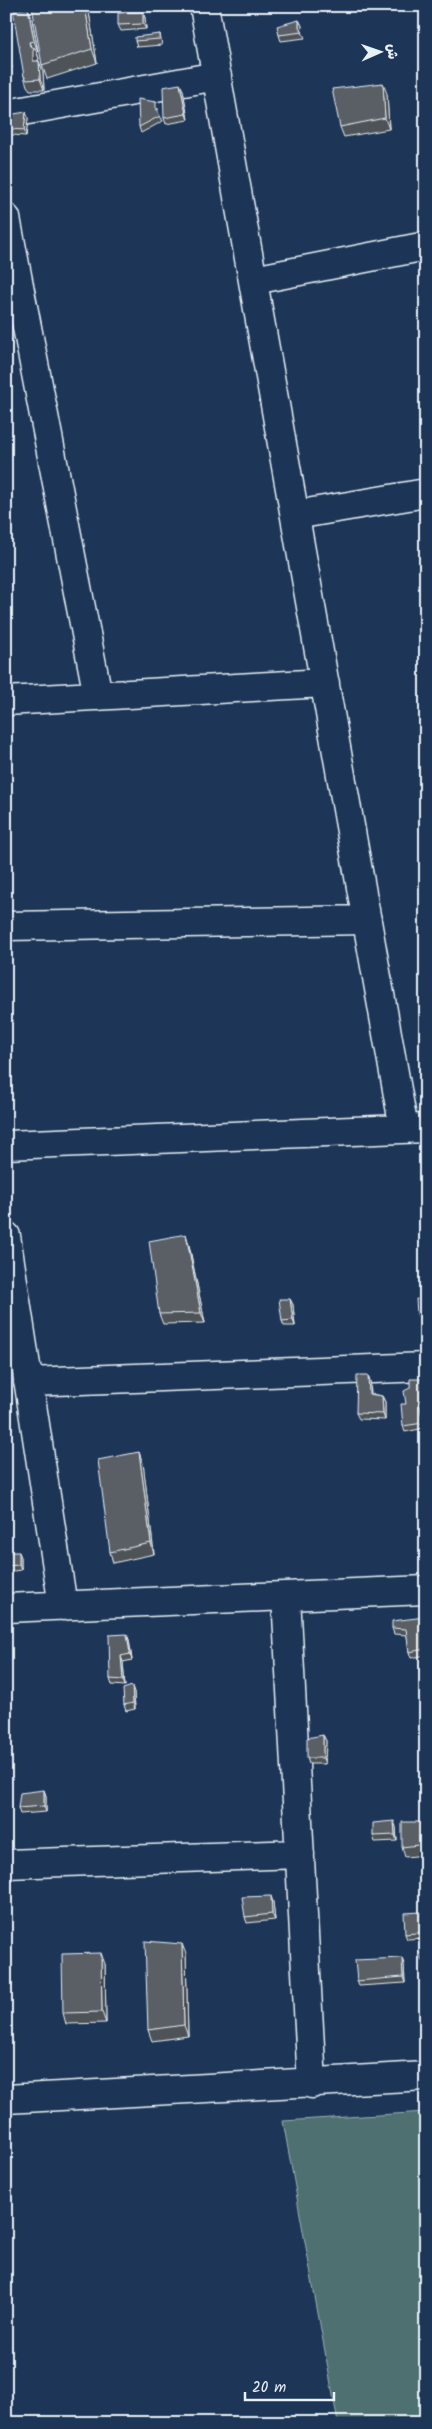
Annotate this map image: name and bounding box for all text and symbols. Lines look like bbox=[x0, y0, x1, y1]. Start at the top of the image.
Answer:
north arrow bbox=[354, 28, 404, 78]
text: ش bbox=[381, 43, 403, 60]
scale bar bbox=[245, 2369, 333, 2401]
text: 20 m bbox=[252, 2376, 286, 2400]

